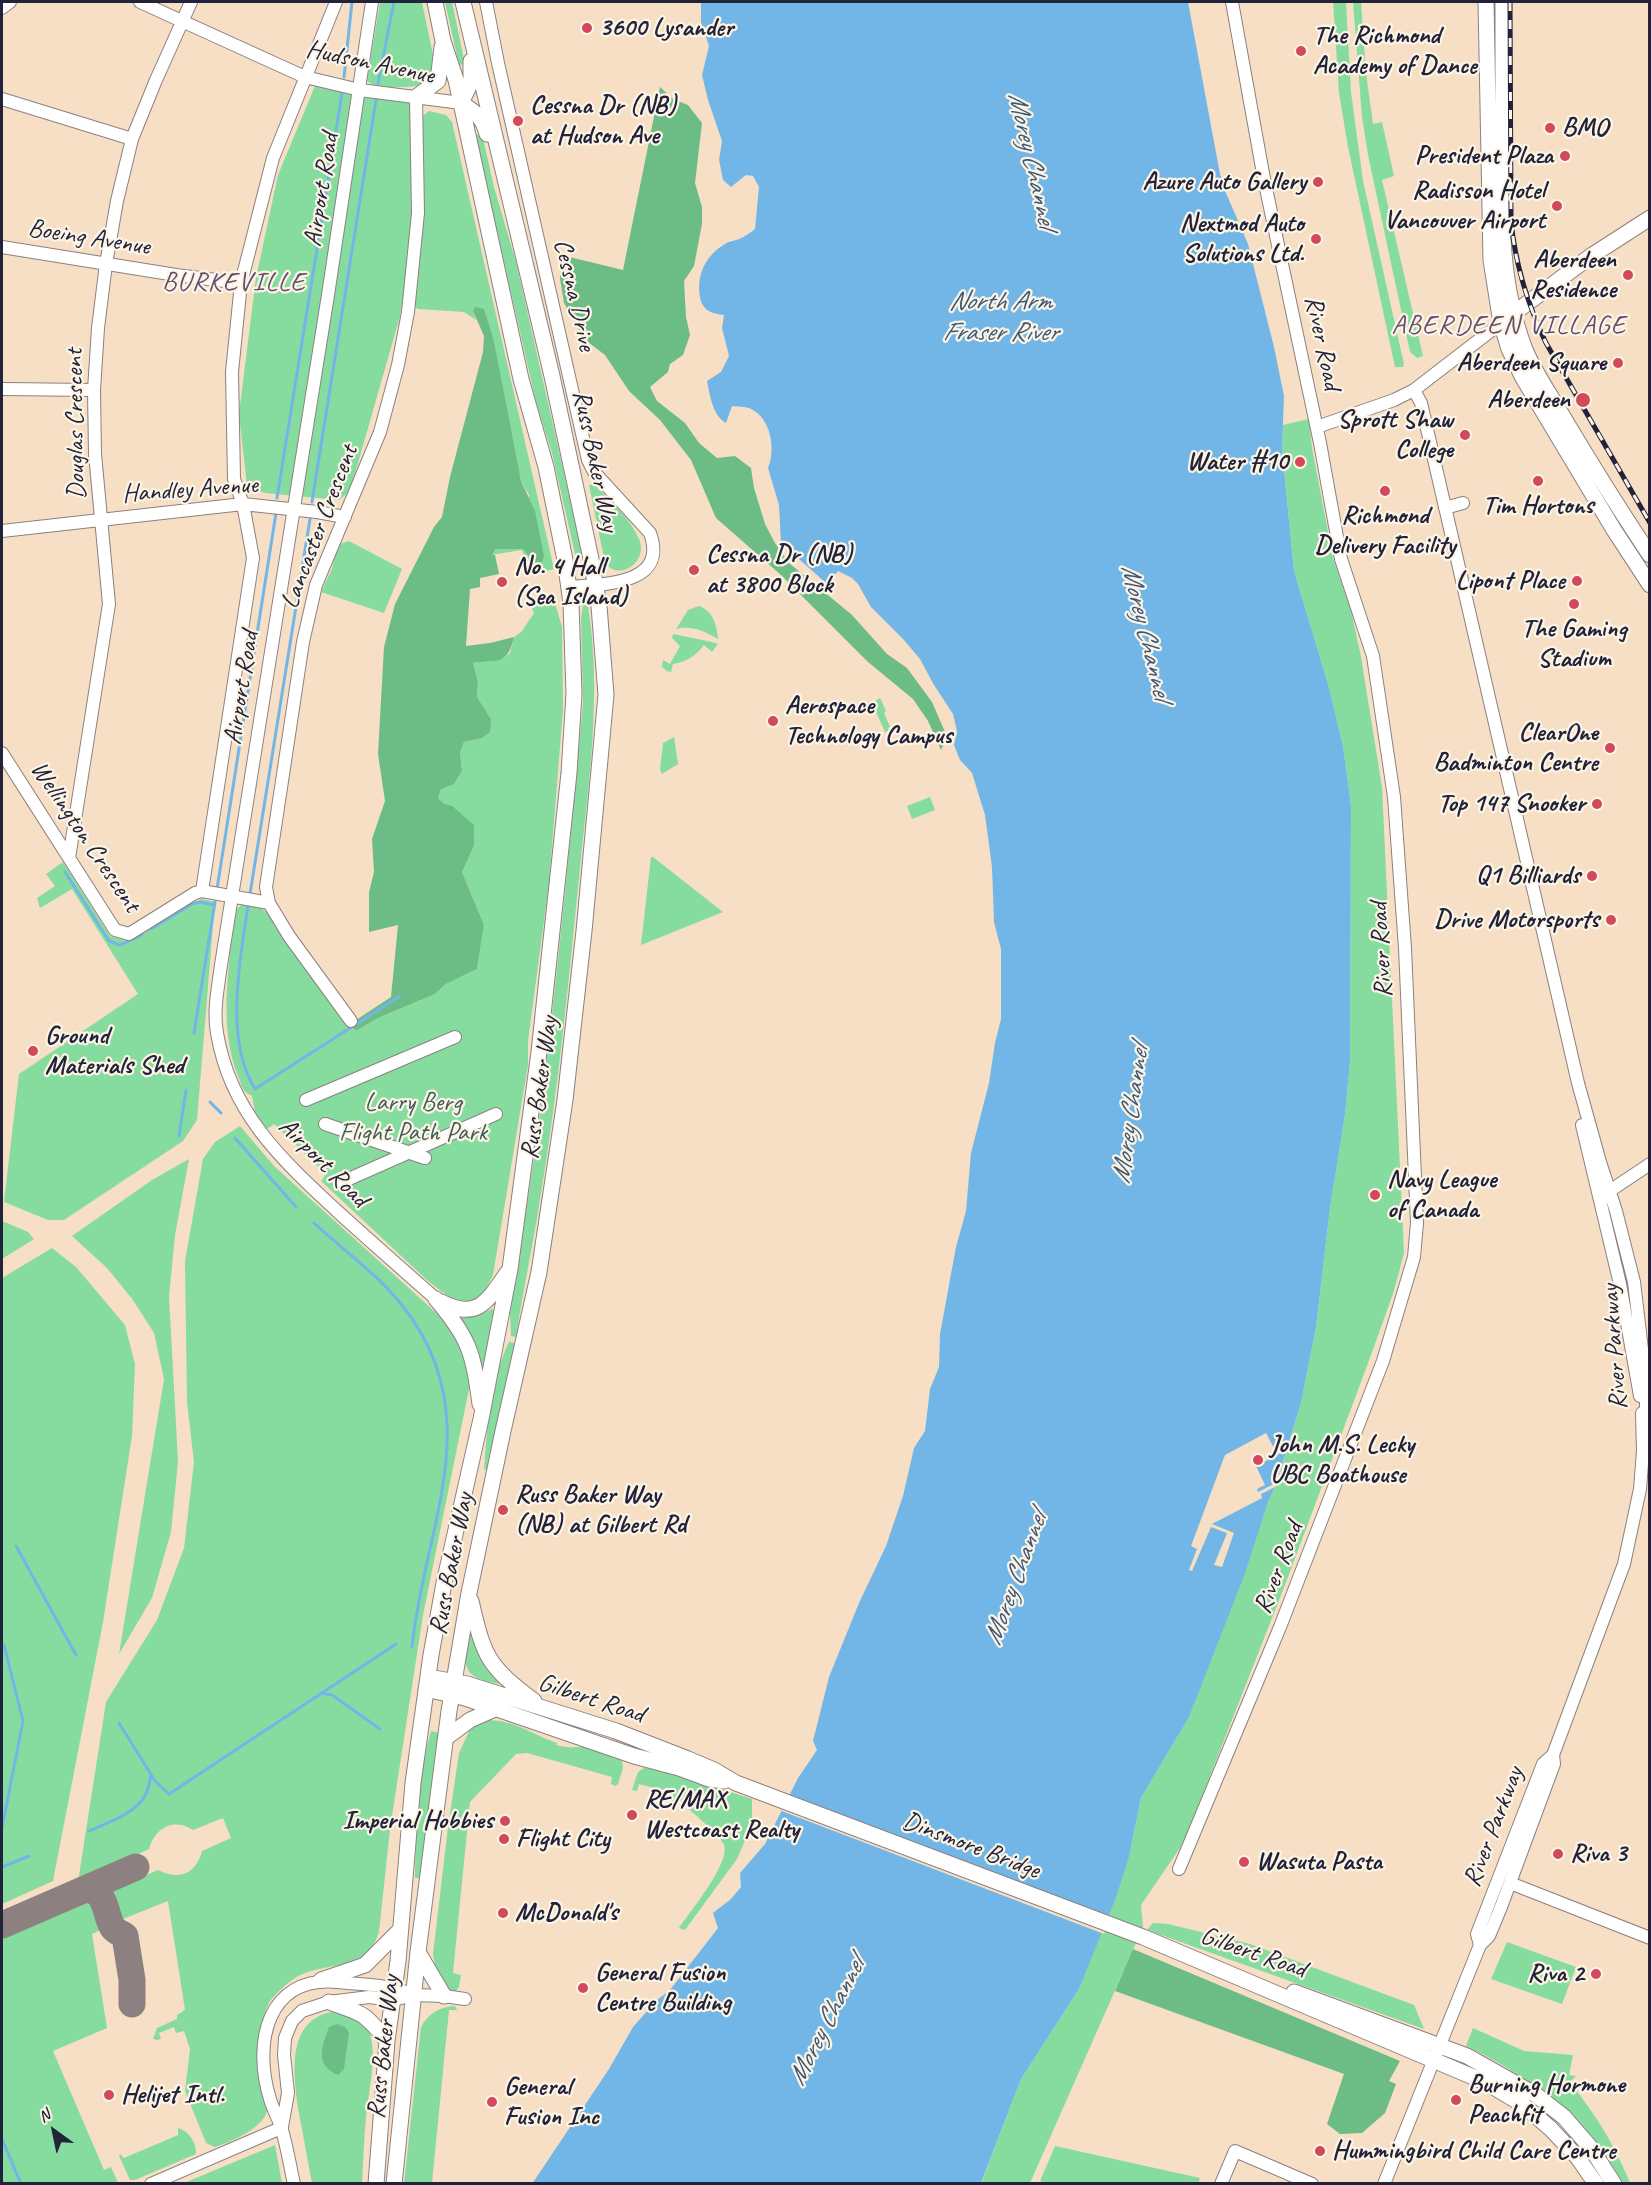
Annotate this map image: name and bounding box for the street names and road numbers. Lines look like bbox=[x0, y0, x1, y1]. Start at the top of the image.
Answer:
street label: Hudson Avenue bbox=[303, 34, 437, 92]
street label: Airport Road bbox=[298, 131, 346, 249]
street label: Boeing Avenue bbox=[26, 213, 152, 263]
street label: Cessna Drive bbox=[546, 236, 602, 354]
street label: River Road bbox=[1297, 293, 1347, 393]
street label: Douglas Crescent bbox=[59, 348, 93, 500]
street label: Russ Baker Way bbox=[565, 387, 625, 535]
street label: Lancaster Crescent bbox=[274, 441, 366, 613]
street label: Handley Avenue bbox=[121, 470, 259, 510]
street label: Airport Road bbox=[218, 629, 266, 747]
street label: Wellington Crescent bbox=[23, 756, 147, 918]
street label: River Road bbox=[1364, 902, 1400, 998]
street label: Russ Baker Way bbox=[515, 1015, 565, 1161]
street label: Airport Road bbox=[272, 1112, 374, 1214]
street label: River Parkway bbox=[1595, 1283, 1635, 1411]
street label: Russ Baker Way bbox=[423, 1490, 481, 1638]
street label: River Road bbox=[1247, 1518, 1311, 1618]
street label: Gilbert Road bbox=[534, 1667, 648, 1731]
street label: River Parkway bbox=[1457, 1763, 1531, 1891]
street label: Dinsmore Bridge bbox=[898, 1806, 1044, 1886]
street label: Gilbert Road bbox=[1196, 1920, 1310, 1986]
street label: Russ Baker Way bbox=[361, 1974, 407, 2120]

